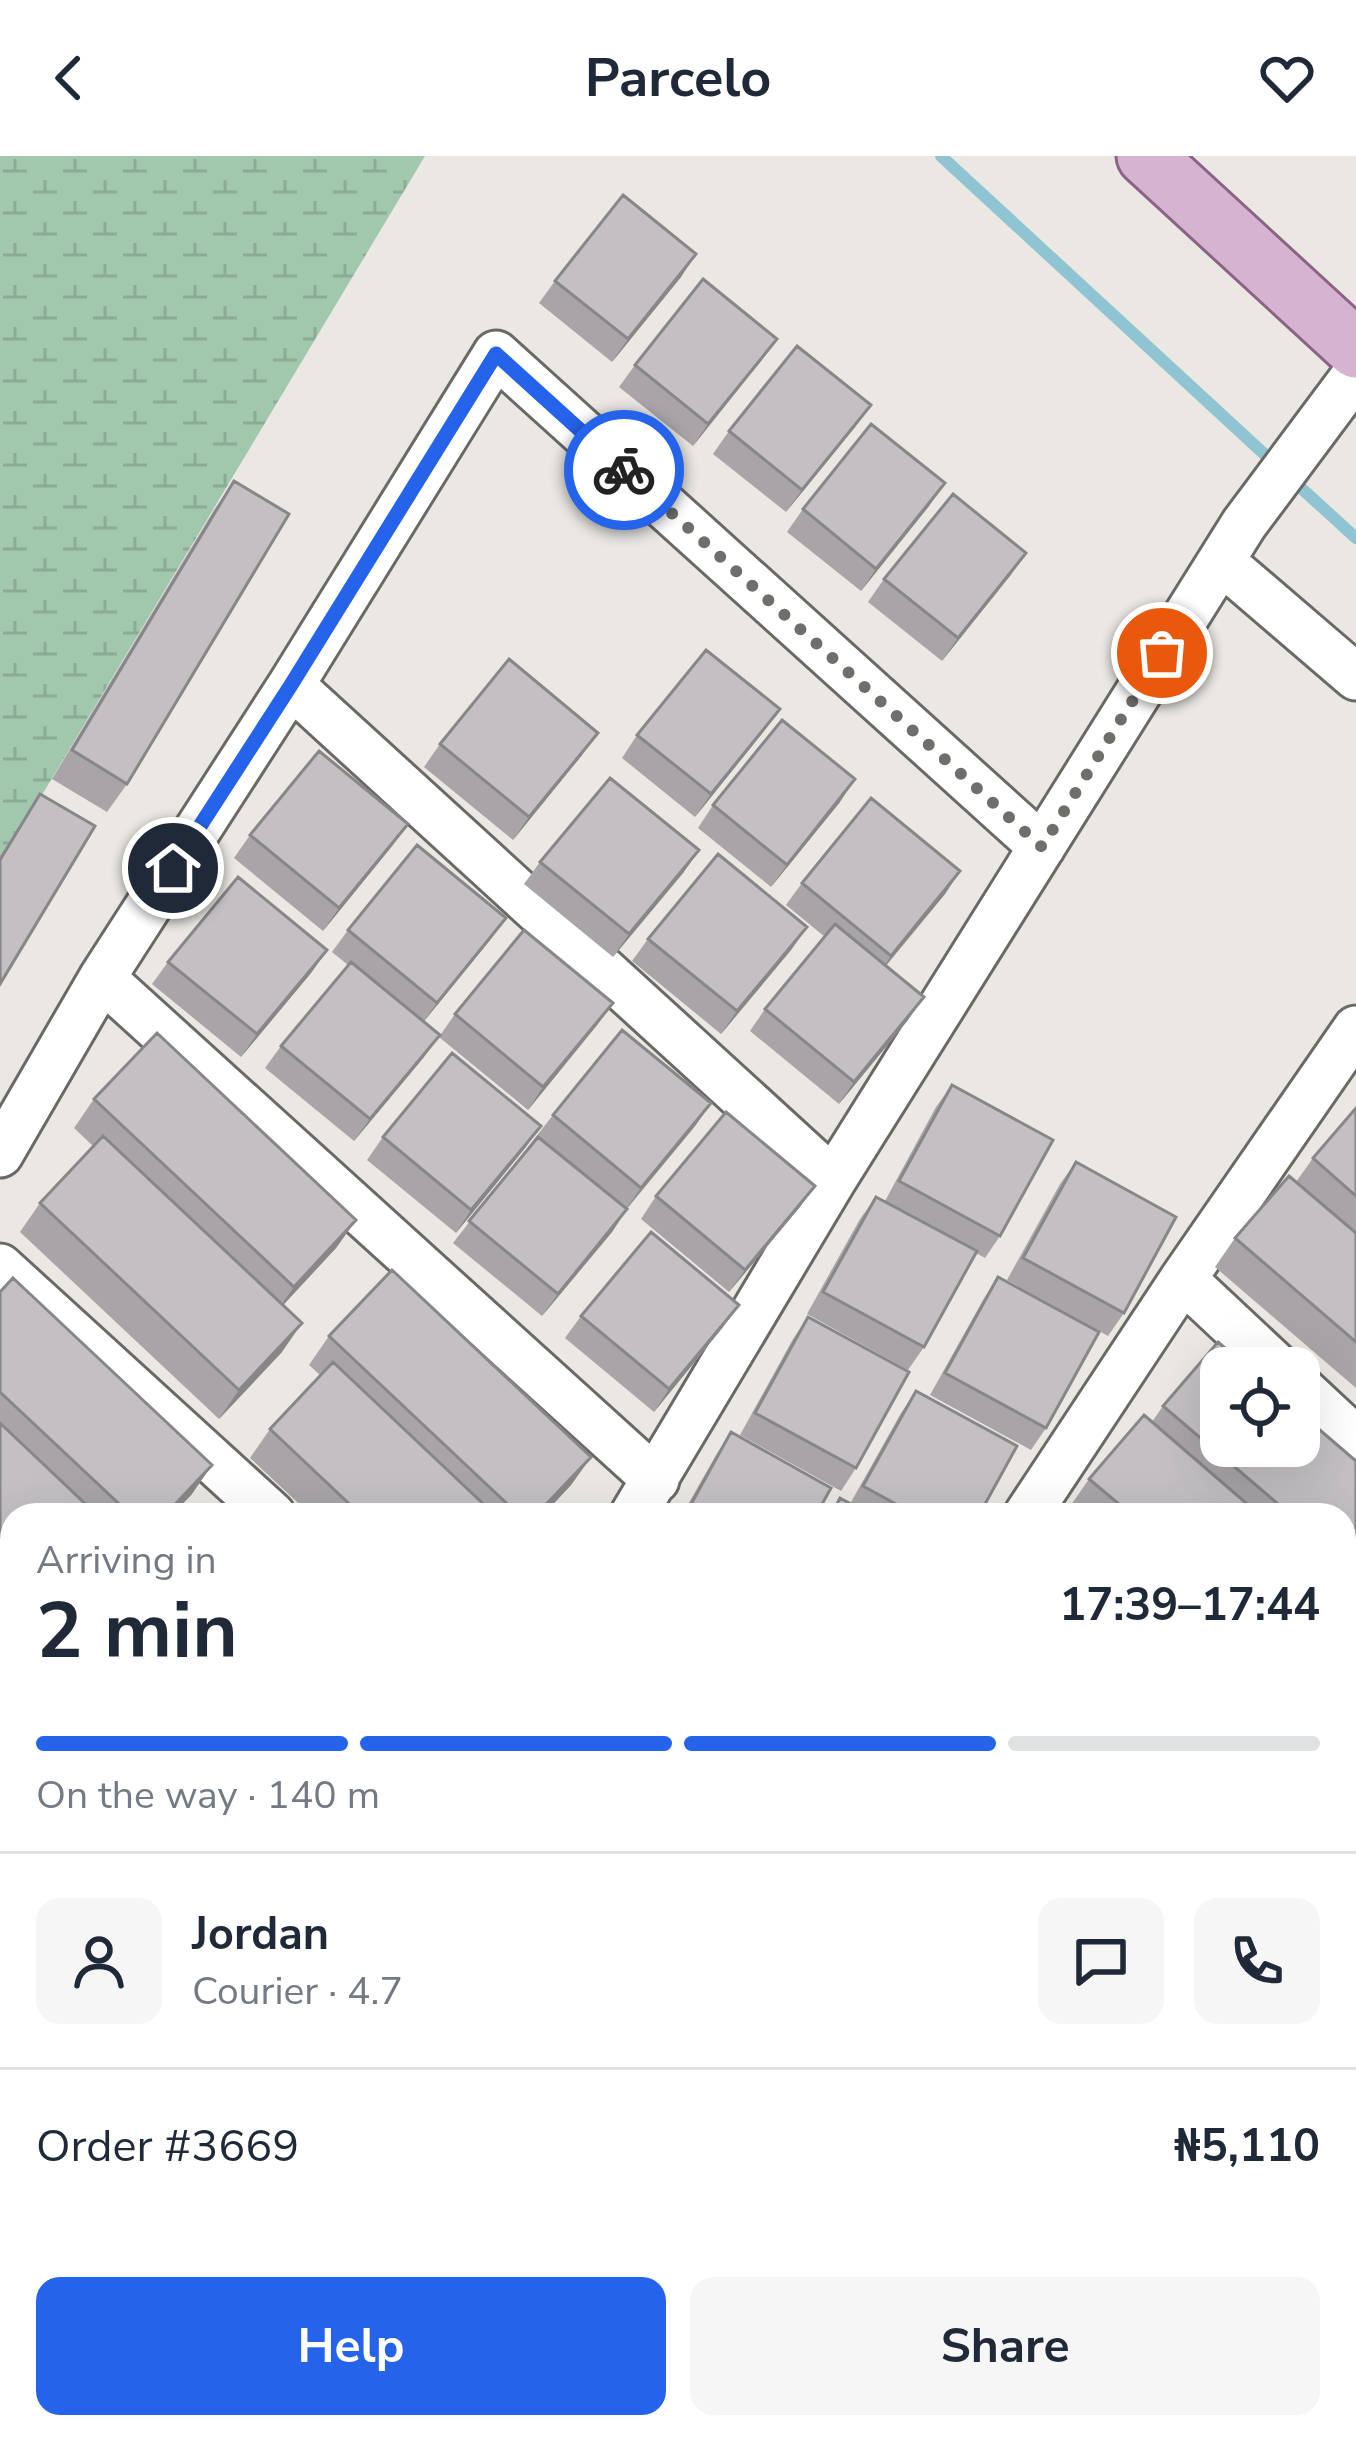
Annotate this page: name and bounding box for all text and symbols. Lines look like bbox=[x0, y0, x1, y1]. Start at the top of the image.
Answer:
text: Parcelo bbox=[585, 41, 771, 115]
icon: back bbox=[36, 45, 102, 111]
icon: heart bbox=[1254, 45, 1320, 111]
courier bbox=[564, 410, 684, 530]
icon: bike bbox=[591, 437, 657, 503]
pin bbox=[1111, 602, 1213, 704]
icon: bag bbox=[1129, 620, 1195, 686]
pin bbox=[122, 817, 224, 919]
icon: home bbox=[140, 835, 206, 901]
map controls bbox=[1200, 1347, 1320, 1467]
button: locate bbox=[1200, 1347, 1320, 1467]
text: Arriving in bbox=[36, 1534, 217, 1587]
text: 17:39–17:44 bbox=[1059, 1575, 1320, 1636]
text: 2 min bbox=[36, 1578, 238, 1685]
text: On the way · 140 m bbox=[36, 1769, 380, 1822]
button: person bbox=[36, 1898, 162, 2024]
button: chat bbox=[1038, 1898, 1164, 2024]
button: phone bbox=[1194, 1898, 1320, 2024]
text: Jordan bbox=[192, 1904, 329, 1965]
text: Courier · 4.7 bbox=[192, 1965, 403, 2018]
text: Order #3669 bbox=[36, 2116, 299, 2177]
text: ₦5,110 bbox=[1174, 2116, 1320, 2177]
button: Help bbox=[36, 2277, 666, 2415]
button: Share bbox=[690, 2277, 1320, 2415]

